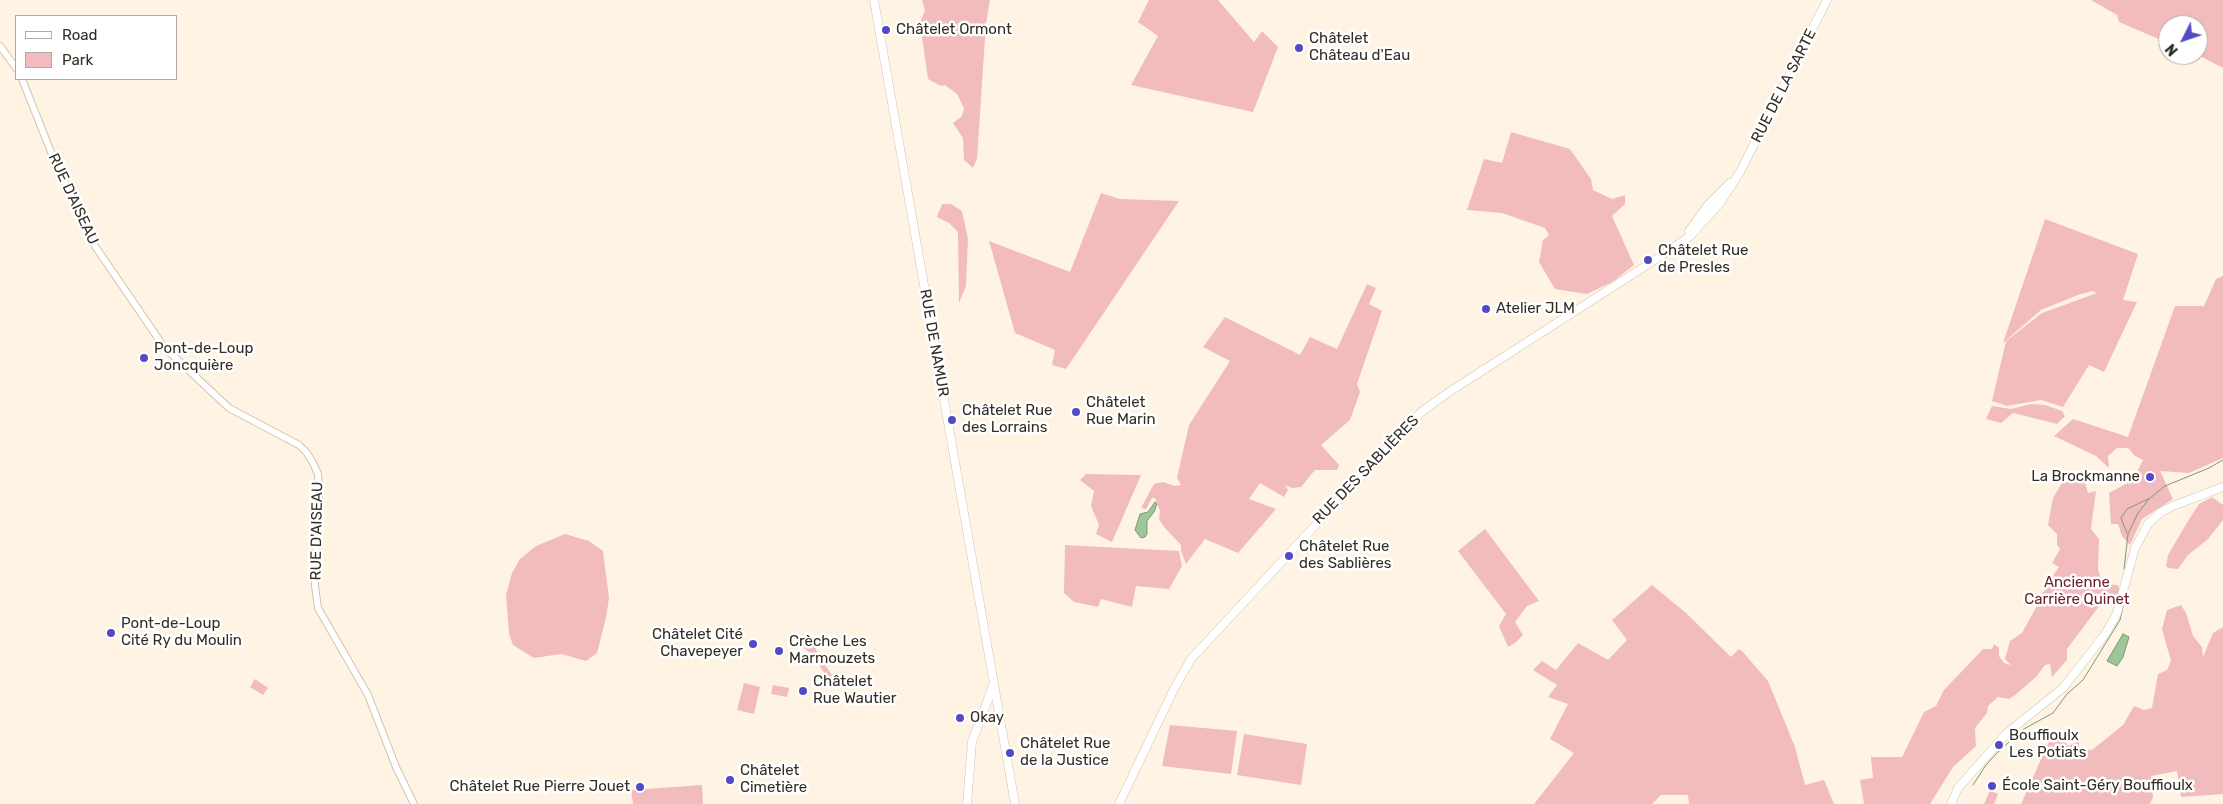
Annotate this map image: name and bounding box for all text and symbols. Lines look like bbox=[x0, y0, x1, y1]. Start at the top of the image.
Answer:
legend bbox=[15, 15, 178, 80]
north arrow bbox=[2158, 15, 2208, 65]
place label: Châtelet Ormont bbox=[896, 21, 1012, 39]
marker: Châtelet Ormont bbox=[880, 24, 892, 36]
text: Road bbox=[62, 26, 98, 44]
street label: RUE DE LA SARTE bbox=[1748, 26, 1820, 146]
place label: Châtelet Château d'Eau bbox=[1309, 30, 1410, 65]
text: N bbox=[2162, 40, 2182, 59]
marker: Châtelet Château d'Eau bbox=[1293, 42, 1305, 54]
text: Park bbox=[62, 51, 93, 69]
street label: RUE D'AISEAU bbox=[44, 151, 102, 247]
place label: Châtelet Rue de Presles bbox=[1658, 242, 1748, 277]
marker: Châtelet Rue de Presles bbox=[1642, 254, 1654, 266]
street label: RUE DE NAMUR bbox=[916, 288, 952, 398]
place label: Atelier JLM bbox=[1496, 300, 1575, 318]
marker: Atelier JLM bbox=[1480, 303, 1492, 315]
place label: Pont-de-Loup Joncquière bbox=[154, 340, 253, 375]
marker: Pont-de-Loup Joncquière bbox=[138, 352, 150, 364]
place label: Châtelet Rue Marin bbox=[1086, 394, 1156, 429]
place label: Châtelet Rue des Lorrains bbox=[962, 402, 1052, 437]
marker: Châtelet Rue Marin bbox=[1070, 406, 1082, 418]
street label: RUE DES SABLIÈRES bbox=[1309, 412, 1423, 528]
marker: Châtelet Rue des Lorrains bbox=[946, 414, 958, 426]
place label: La Brockmanne bbox=[2031, 468, 2140, 486]
marker: La Brockmanne bbox=[2144, 471, 2156, 483]
street label: RUE D'AISEAU bbox=[307, 482, 327, 580]
place label: Châtelet Rue des Sablières bbox=[1299, 538, 1391, 573]
marker: Châtelet Rue des Sablières bbox=[1283, 550, 1295, 562]
park label: Ancienne Carrière Quinet bbox=[2024, 574, 2130, 609]
place label: Pont-de-Loup Cité Ry du Moulin bbox=[121, 615, 242, 650]
place label: Châtelet Cité Chavepeyer bbox=[652, 626, 743, 661]
marker: Pont-de-Loup Cité Ry du Moulin bbox=[105, 627, 117, 639]
place label: Crèche Les Marmouzets bbox=[789, 633, 875, 668]
marker: Châtelet Cité Chavepeyer bbox=[747, 638, 759, 650]
marker: Crèche Les Marmouzets bbox=[773, 645, 785, 657]
place label: Châtelet Rue Wautier bbox=[813, 673, 897, 708]
marker: Châtelet Rue Wautier bbox=[797, 685, 809, 697]
place label: Okay bbox=[970, 709, 1004, 727]
marker: Okay bbox=[954, 712, 966, 724]
place label: Bouffioulx Les Potiats bbox=[2009, 727, 2086, 762]
place label: Châtelet Rue de la Justice bbox=[1020, 735, 1110, 770]
marker: Bouffioulx Les Potiats bbox=[1993, 739, 2005, 751]
marker: Châtelet Rue de la Justice bbox=[1004, 747, 1016, 759]
place label: Châtelet Cimetière bbox=[740, 762, 807, 797]
marker: Châtelet Cimetière bbox=[724, 774, 736, 786]
place label: École Saint-Géry Bouffioulx bbox=[2002, 777, 2193, 795]
place label: Châtelet Rue Pierre Jouet bbox=[450, 778, 630, 796]
marker: École Saint-Géry Bouffioulx bbox=[1986, 780, 1998, 792]
marker: Châtelet Rue Pierre Jouet bbox=[634, 781, 646, 793]

